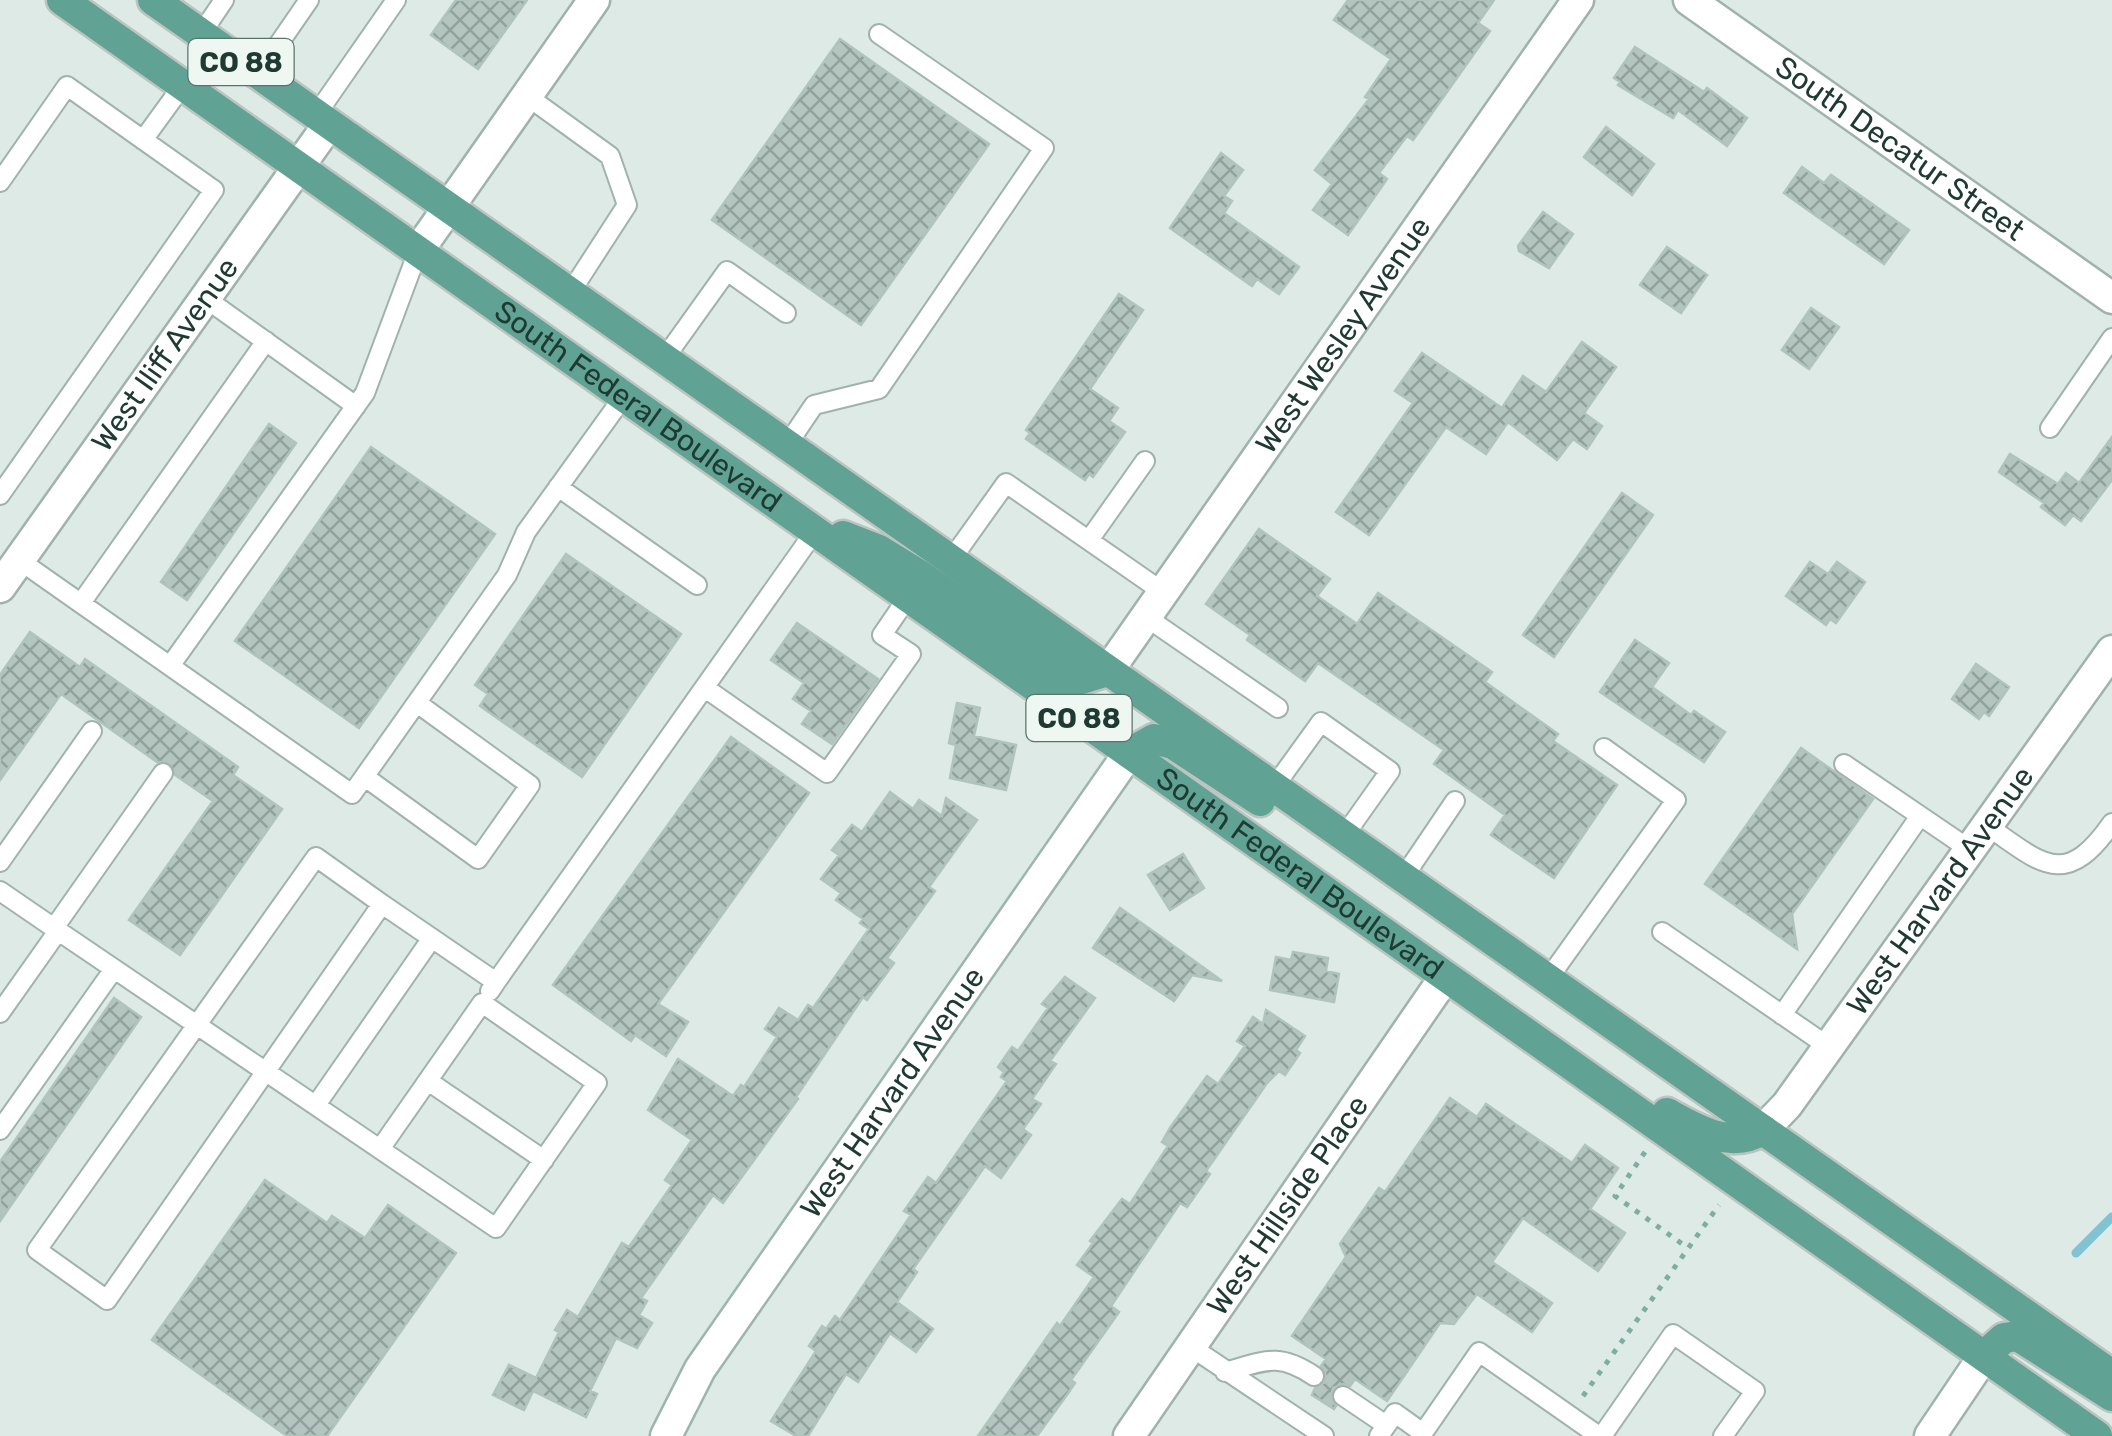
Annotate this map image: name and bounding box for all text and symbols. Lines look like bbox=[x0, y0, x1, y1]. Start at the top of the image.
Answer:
road number: CO 88 bbox=[188, 39, 294, 85]
street label: South Decatur Street bbox=[1768, 49, 2032, 249]
street label: West Wesley Avenue bbox=[1248, 210, 1438, 460]
street label: West Iliff Avenue bbox=[84, 251, 246, 458]
street label: South Federal Boulevard bbox=[488, 293, 788, 520]
road number: CO 88 bbox=[1026, 695, 1132, 741]
street label: South Federal Boulevard bbox=[1149, 760, 1450, 987]
street label: West Harvard Avenue bbox=[1839, 760, 2041, 1022]
street label: West Harvard Avenue bbox=[793, 960, 992, 1225]
street label: West Hillside Place bbox=[1200, 1089, 1376, 1322]

